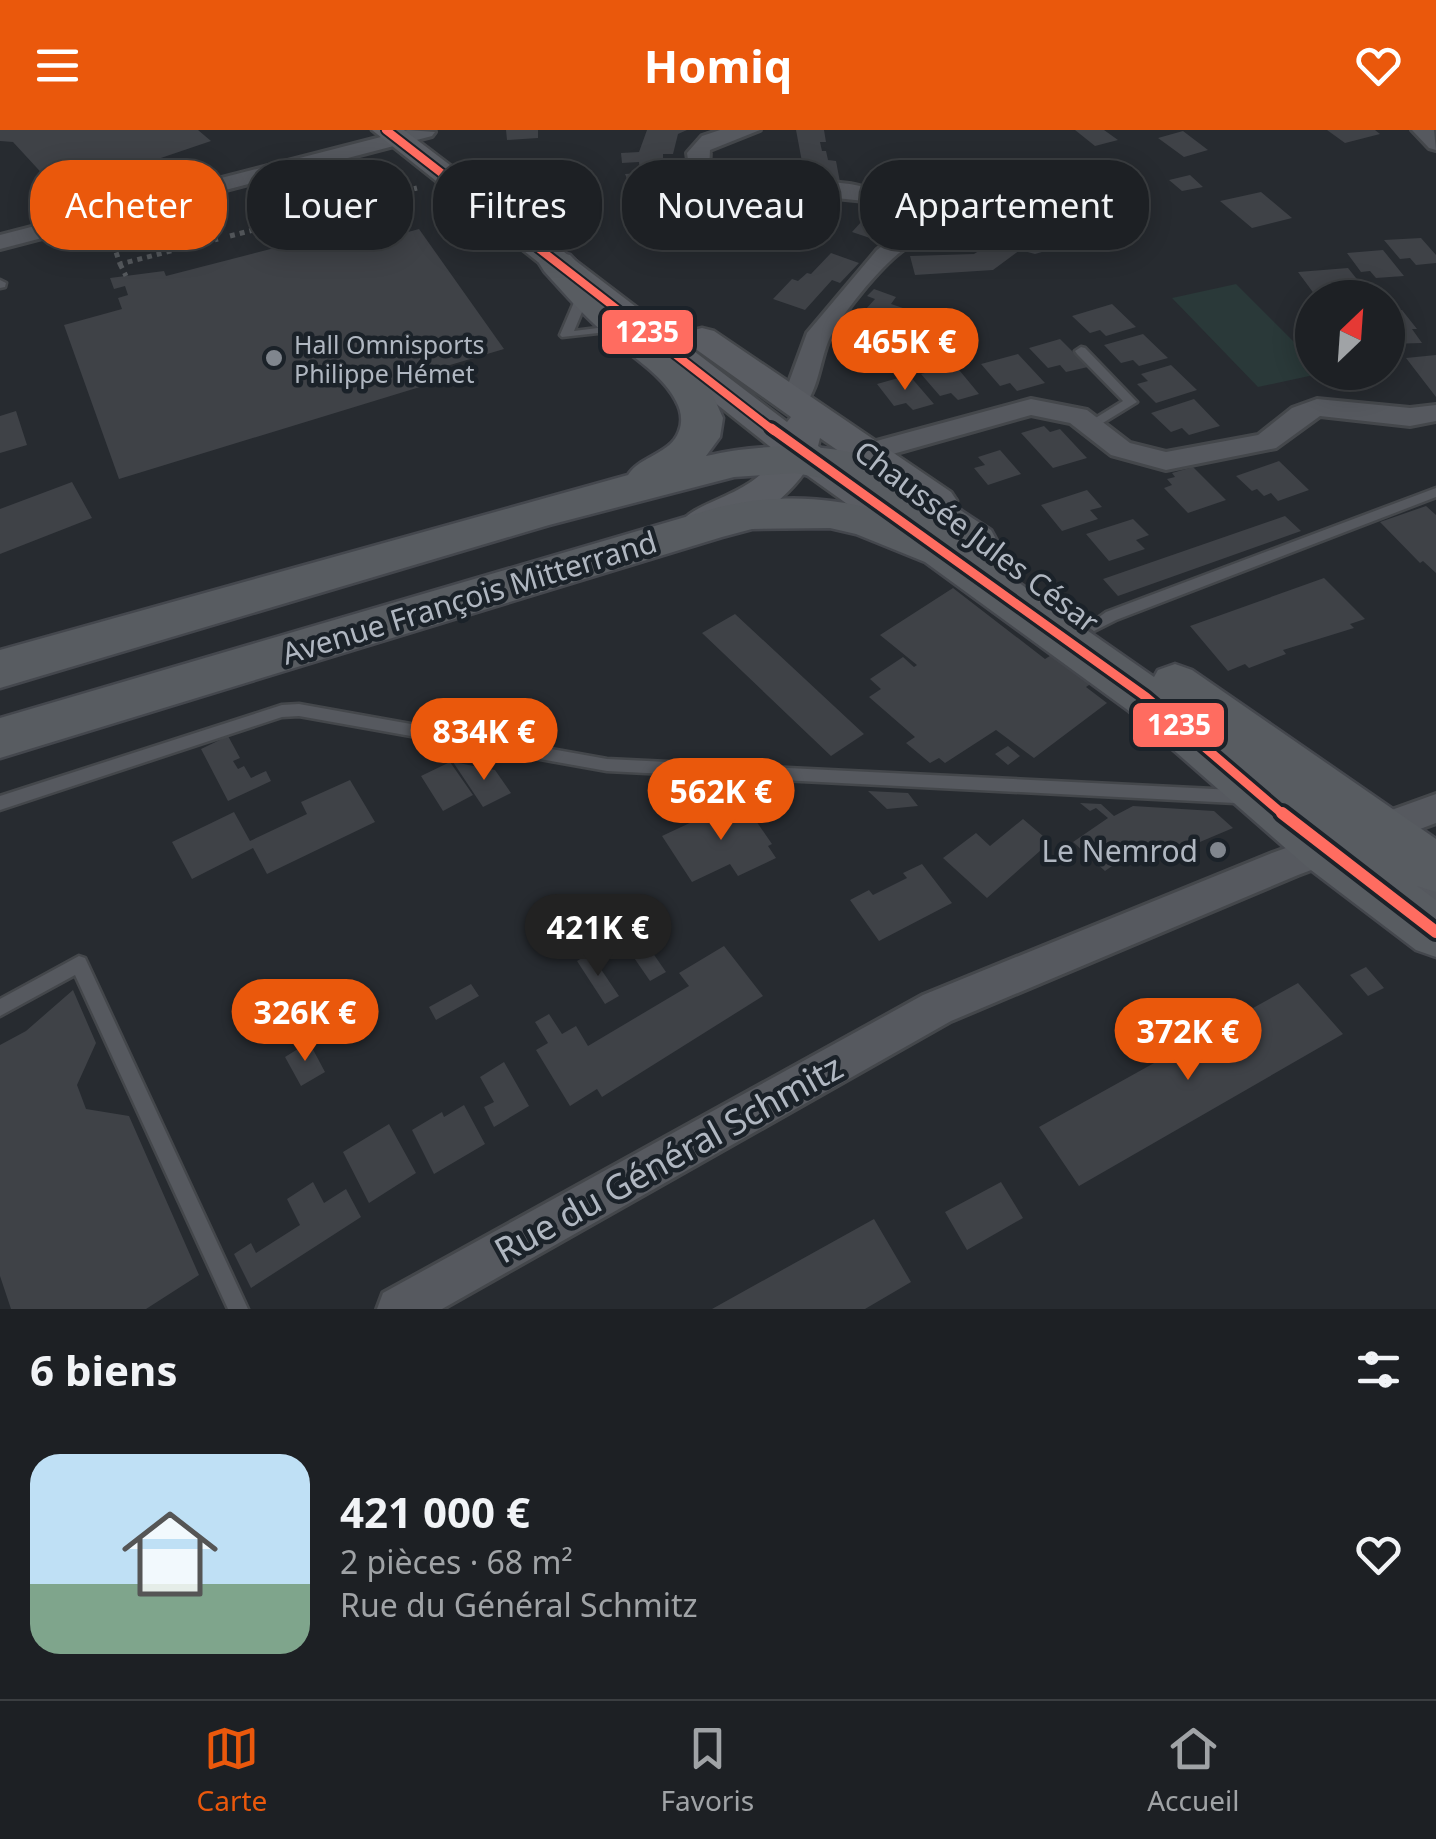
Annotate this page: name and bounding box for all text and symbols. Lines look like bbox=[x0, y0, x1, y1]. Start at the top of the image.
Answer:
text: Homiq bbox=[644, 35, 792, 96]
icon: menu bbox=[30, 38, 85, 93]
icon: heart bbox=[1351, 38, 1406, 93]
chip: Acheter bbox=[30, 160, 227, 250]
chip: Louer bbox=[247, 160, 413, 250]
chip: Filtres bbox=[433, 160, 602, 250]
chip: Nouveau bbox=[622, 160, 840, 250]
chip: Appartement bbox=[860, 160, 1149, 250]
north arrow bbox=[1295, 280, 1405, 390]
map controls bbox=[1295, 280, 1405, 390]
line badge: 1235 bbox=[600, 308, 695, 356]
pin: 465K € bbox=[824, 308, 986, 393]
text: 1235 bbox=[615, 312, 679, 350]
text: 465K € bbox=[854, 319, 956, 362]
place label: Hall Omnisports Philippe Hémet bbox=[294, 327, 485, 390]
marker: Hall Omnisports Philippe Hémet bbox=[263, 347, 285, 369]
street label: Chaussée Jules César bbox=[846, 430, 1108, 642]
street label: Avenue François Mitterrand bbox=[277, 520, 661, 674]
pin: 834K € bbox=[403, 698, 565, 783]
line badge: 1235 bbox=[1131, 701, 1226, 749]
text: 1235 bbox=[1147, 705, 1211, 743]
text: 834K € bbox=[433, 709, 535, 752]
pin: 562K € bbox=[640, 758, 802, 843]
text: 562K € bbox=[670, 769, 772, 812]
place label: Le Nemrod bbox=[1041, 830, 1198, 871]
marker: Le Nemrod bbox=[1207, 839, 1229, 861]
pin: 421K € bbox=[517, 894, 679, 979]
text: 421K € bbox=[547, 905, 649, 948]
pin: 326K € bbox=[224, 979, 386, 1064]
text: 326K € bbox=[254, 990, 356, 1033]
pin: 372K € bbox=[1107, 998, 1269, 1083]
text: 372K € bbox=[1137, 1009, 1239, 1052]
street label: Rue du Général Schmitz bbox=[486, 1043, 850, 1273]
text: 6 biens bbox=[30, 1341, 178, 1398]
icon: filters bbox=[1351, 1342, 1406, 1397]
text: 421 000 € bbox=[340, 1483, 530, 1540]
icon: home bbox=[110, 1494, 230, 1614]
icon: heart bbox=[1351, 1527, 1406, 1582]
text: 2 pièces · 68 m² bbox=[340, 1540, 573, 1583]
text: Rue du Général Schmitz bbox=[340, 1583, 698, 1626]
tab: Carte bbox=[197, 1721, 267, 1819]
tab: Favoris bbox=[660, 1721, 754, 1819]
tab: Accueil bbox=[1147, 1721, 1239, 1819]

